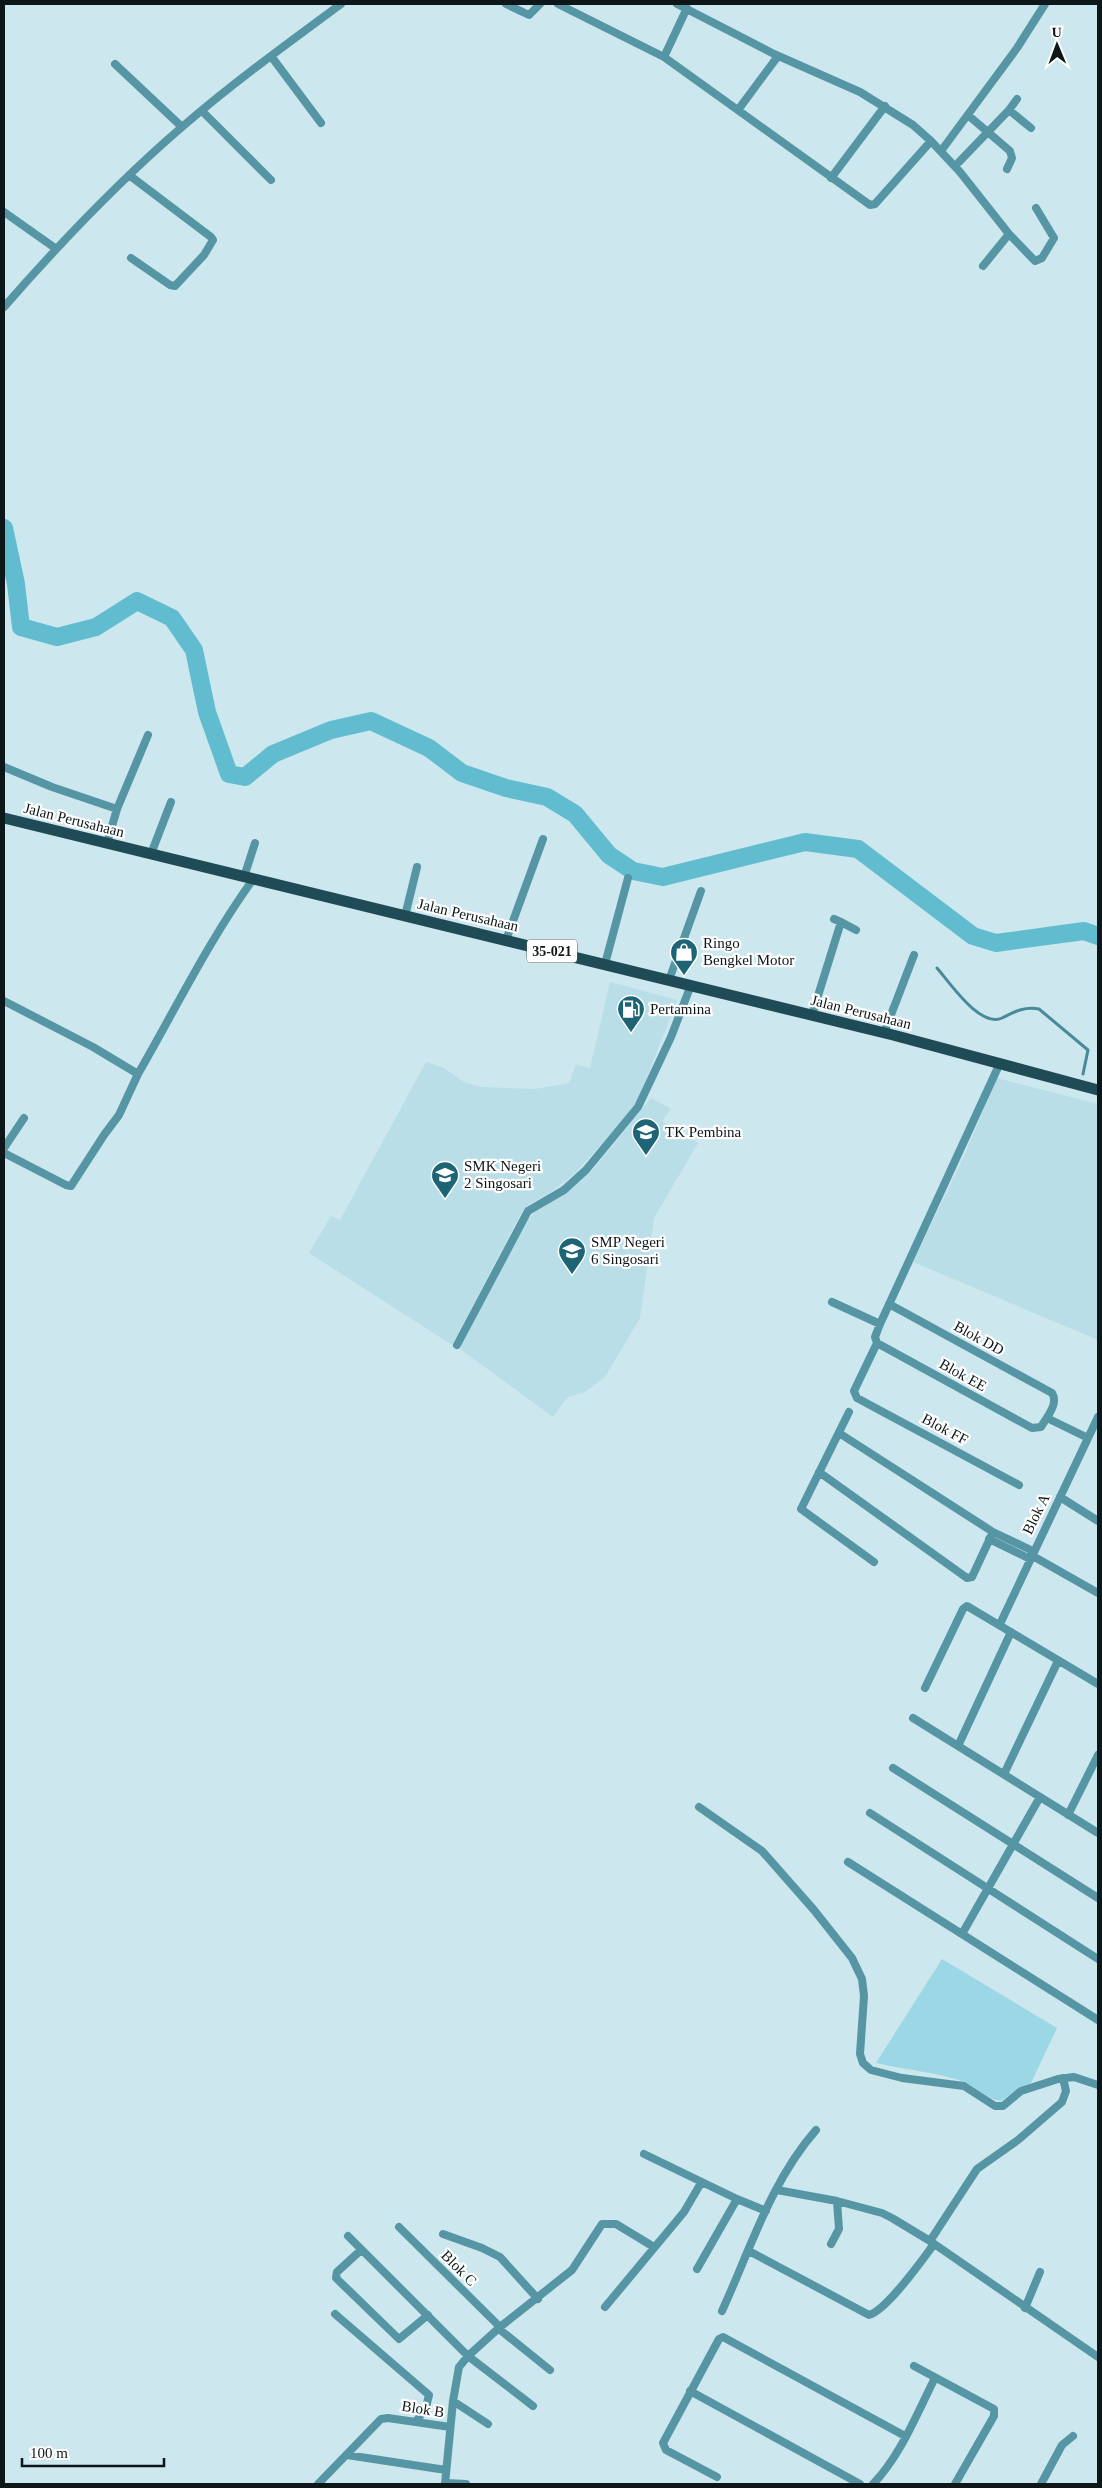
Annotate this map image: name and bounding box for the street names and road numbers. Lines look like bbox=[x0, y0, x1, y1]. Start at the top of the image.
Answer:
street label: Jalan Perusahaan bbox=[22, 800, 126, 840]
street label: Jalan Perusahaan bbox=[416, 896, 520, 934]
road number: 35-021 bbox=[527, 939, 577, 962]
street label: Jalan Perusahaan bbox=[809, 992, 913, 1032]
street label: Blok DD bbox=[951, 1318, 1007, 1358]
street label: Blok EE bbox=[937, 1356, 989, 1394]
street label: Blok FF bbox=[919, 1410, 971, 1448]
street label: Blok A bbox=[1019, 1491, 1053, 1537]
street label: Blok C bbox=[438, 2247, 480, 2289]
street label: Blok B bbox=[401, 2398, 445, 2420]

